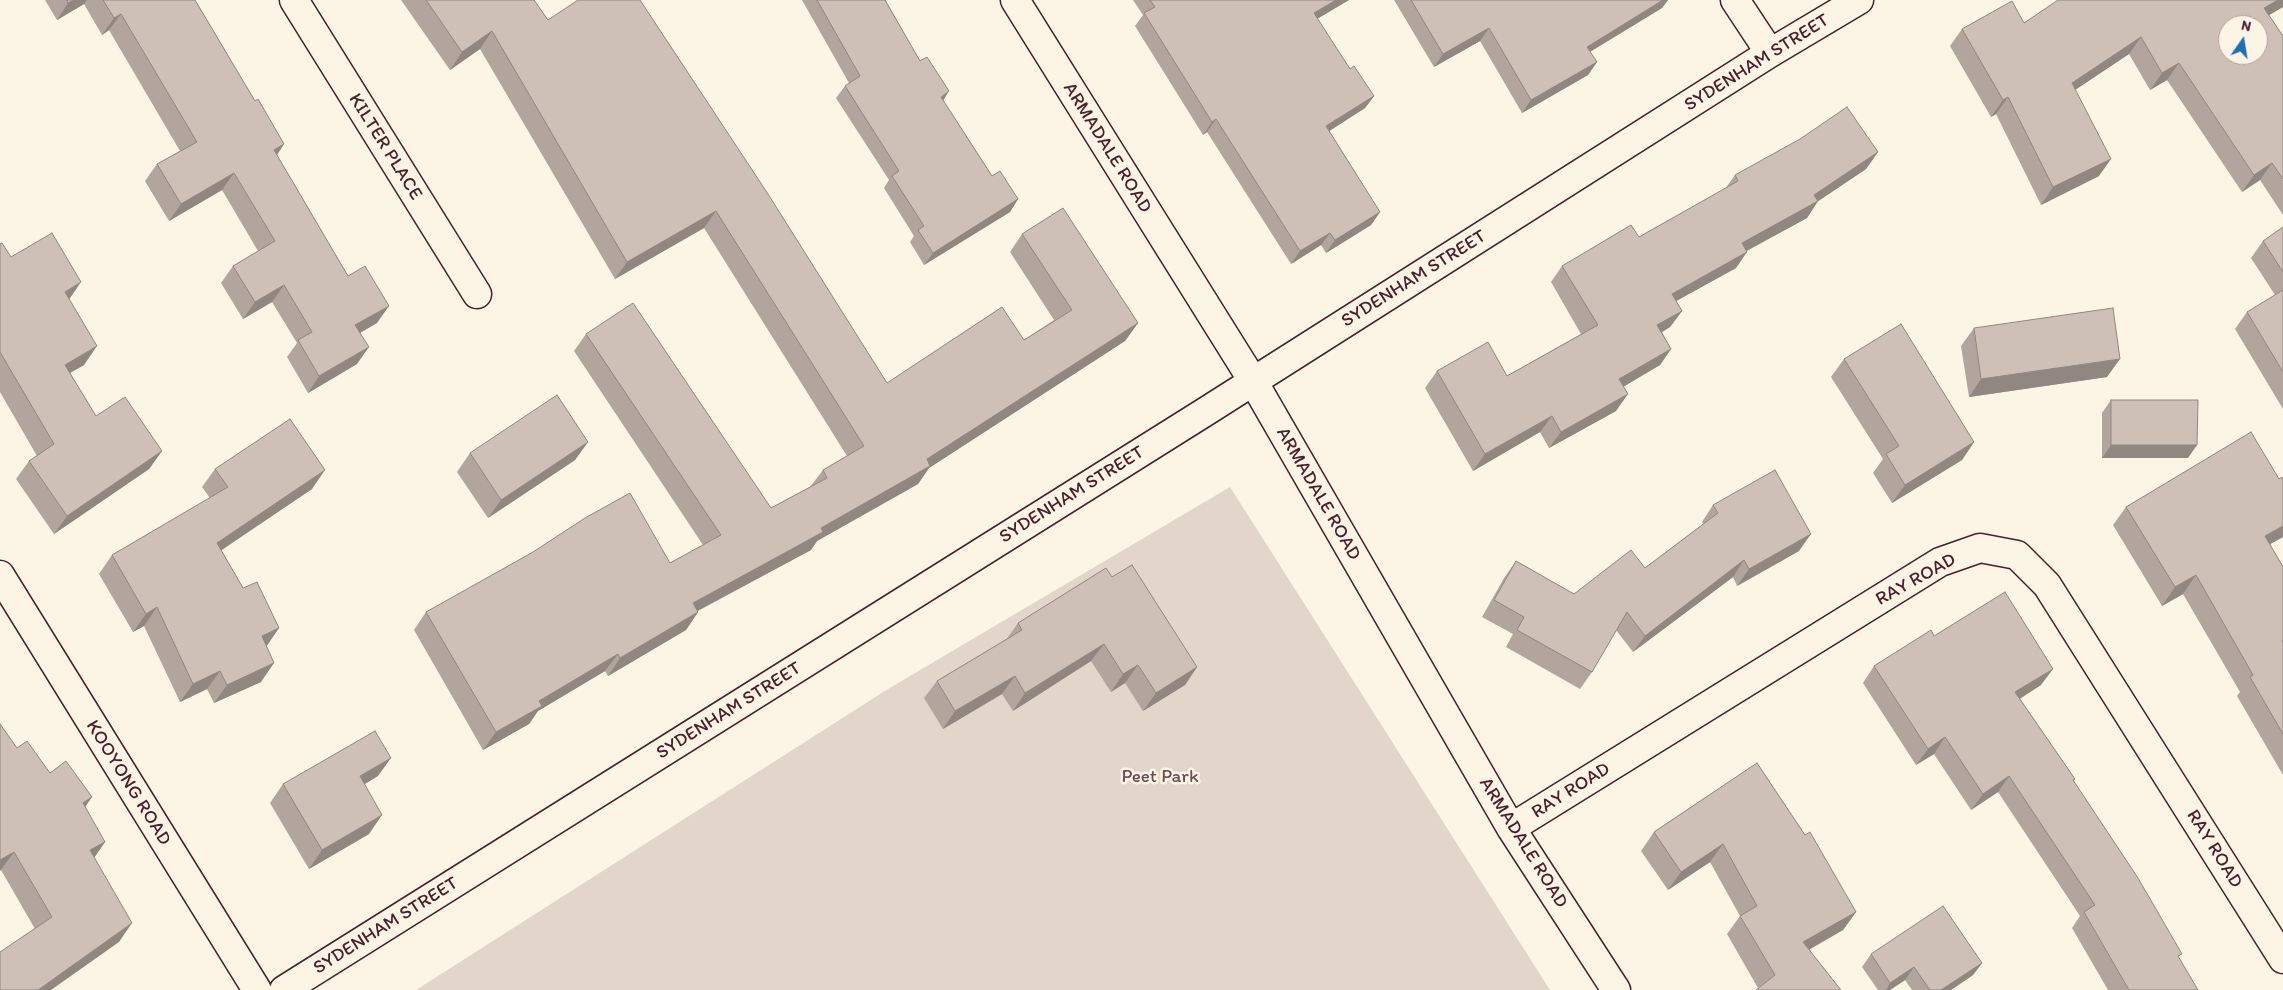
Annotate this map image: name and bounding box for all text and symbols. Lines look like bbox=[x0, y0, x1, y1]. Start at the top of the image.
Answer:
street label: SYDENHAM STREET bbox=[1680, 9, 1834, 117]
north arrow bbox=[2218, 15, 2268, 65]
text: N bbox=[2240, 17, 2253, 35]
street label: ARMADALE ROAD bbox=[1058, 79, 1156, 217]
street label: KILTER PLACE bbox=[343, 90, 427, 204]
street label: SYDENHAM STREET bbox=[1337, 225, 1491, 333]
street label: ARMADALE ROAD bbox=[1271, 424, 1365, 564]
street label: SYDENHAM STREET bbox=[995, 441, 1149, 549]
street label: RAY ROAD bbox=[1872, 549, 1960, 611]
street label: SYDENHAM STREET bbox=[652, 657, 806, 765]
street label: KOOYONG ROAD bbox=[80, 716, 176, 850]
street label: RAY ROAD bbox=[1528, 758, 1614, 824]
park label: Peet Park bbox=[1121, 766, 1199, 788]
street label: ARMADALE ROAD bbox=[1474, 774, 1572, 912]
street label: RAY ROAD bbox=[2181, 806, 2247, 892]
street label: SYDENHAM STREET bbox=[309, 872, 463, 980]

